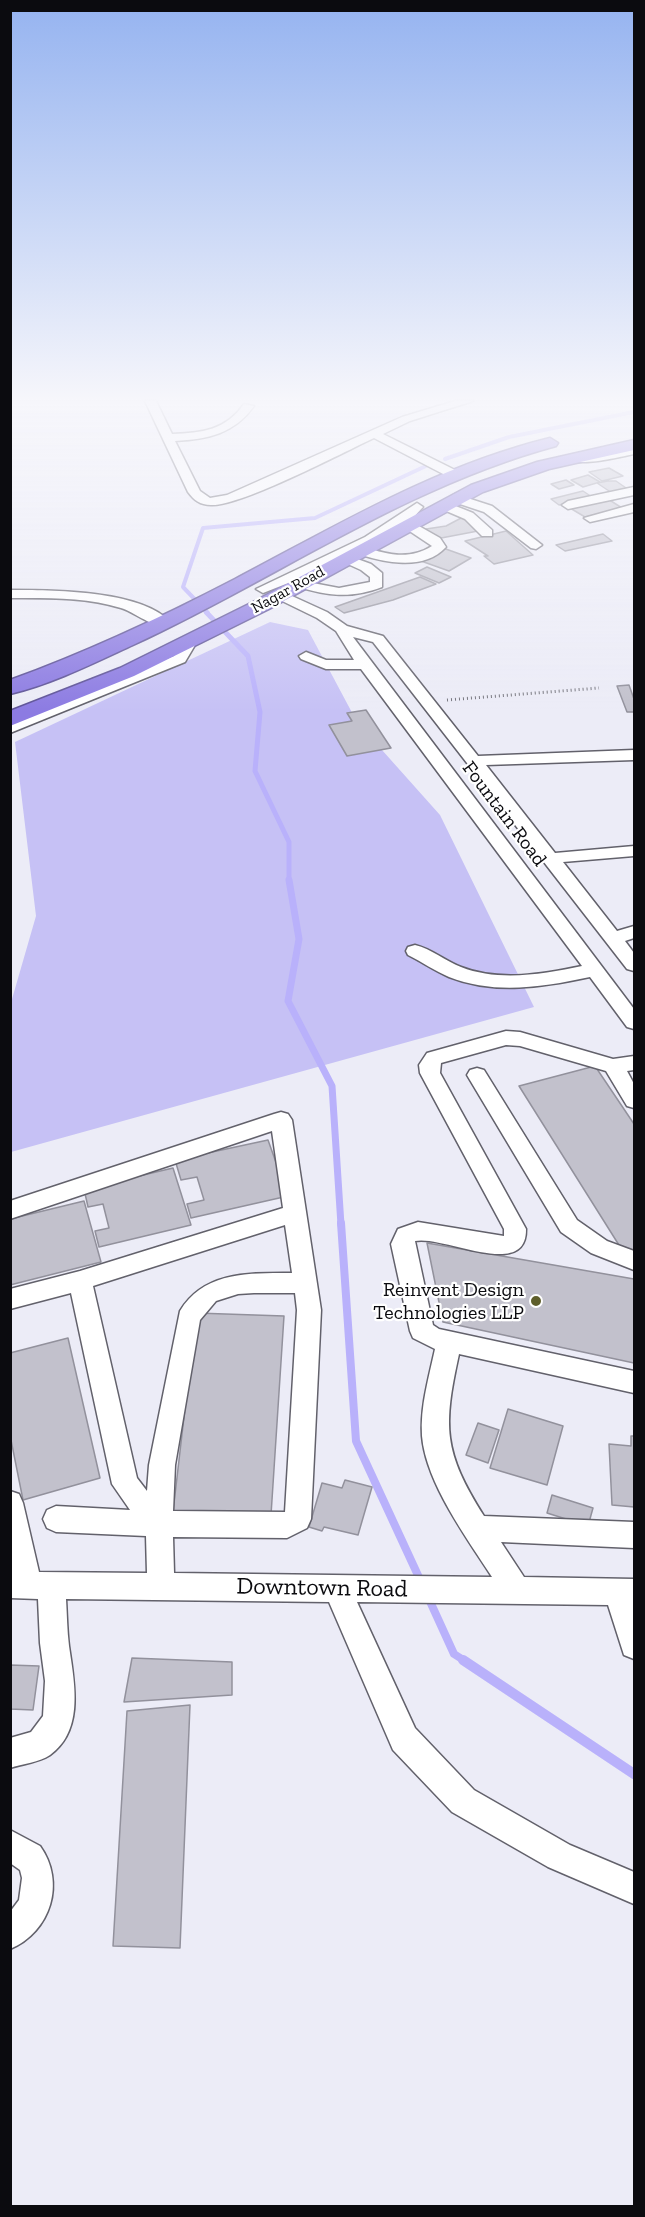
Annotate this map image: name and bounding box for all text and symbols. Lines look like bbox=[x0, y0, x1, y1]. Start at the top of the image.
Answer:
street label: Nagar Road bbox=[248, 562, 328, 618]
street label: Fountain Road bbox=[457, 757, 551, 871]
place label: Reinvent Design Technologies LLP bbox=[373, 1278, 524, 1325]
marker: Reinvent Design Technologies LLP bbox=[529, 1294, 543, 1308]
street label: Downtown Road bbox=[236, 1572, 408, 1604]

